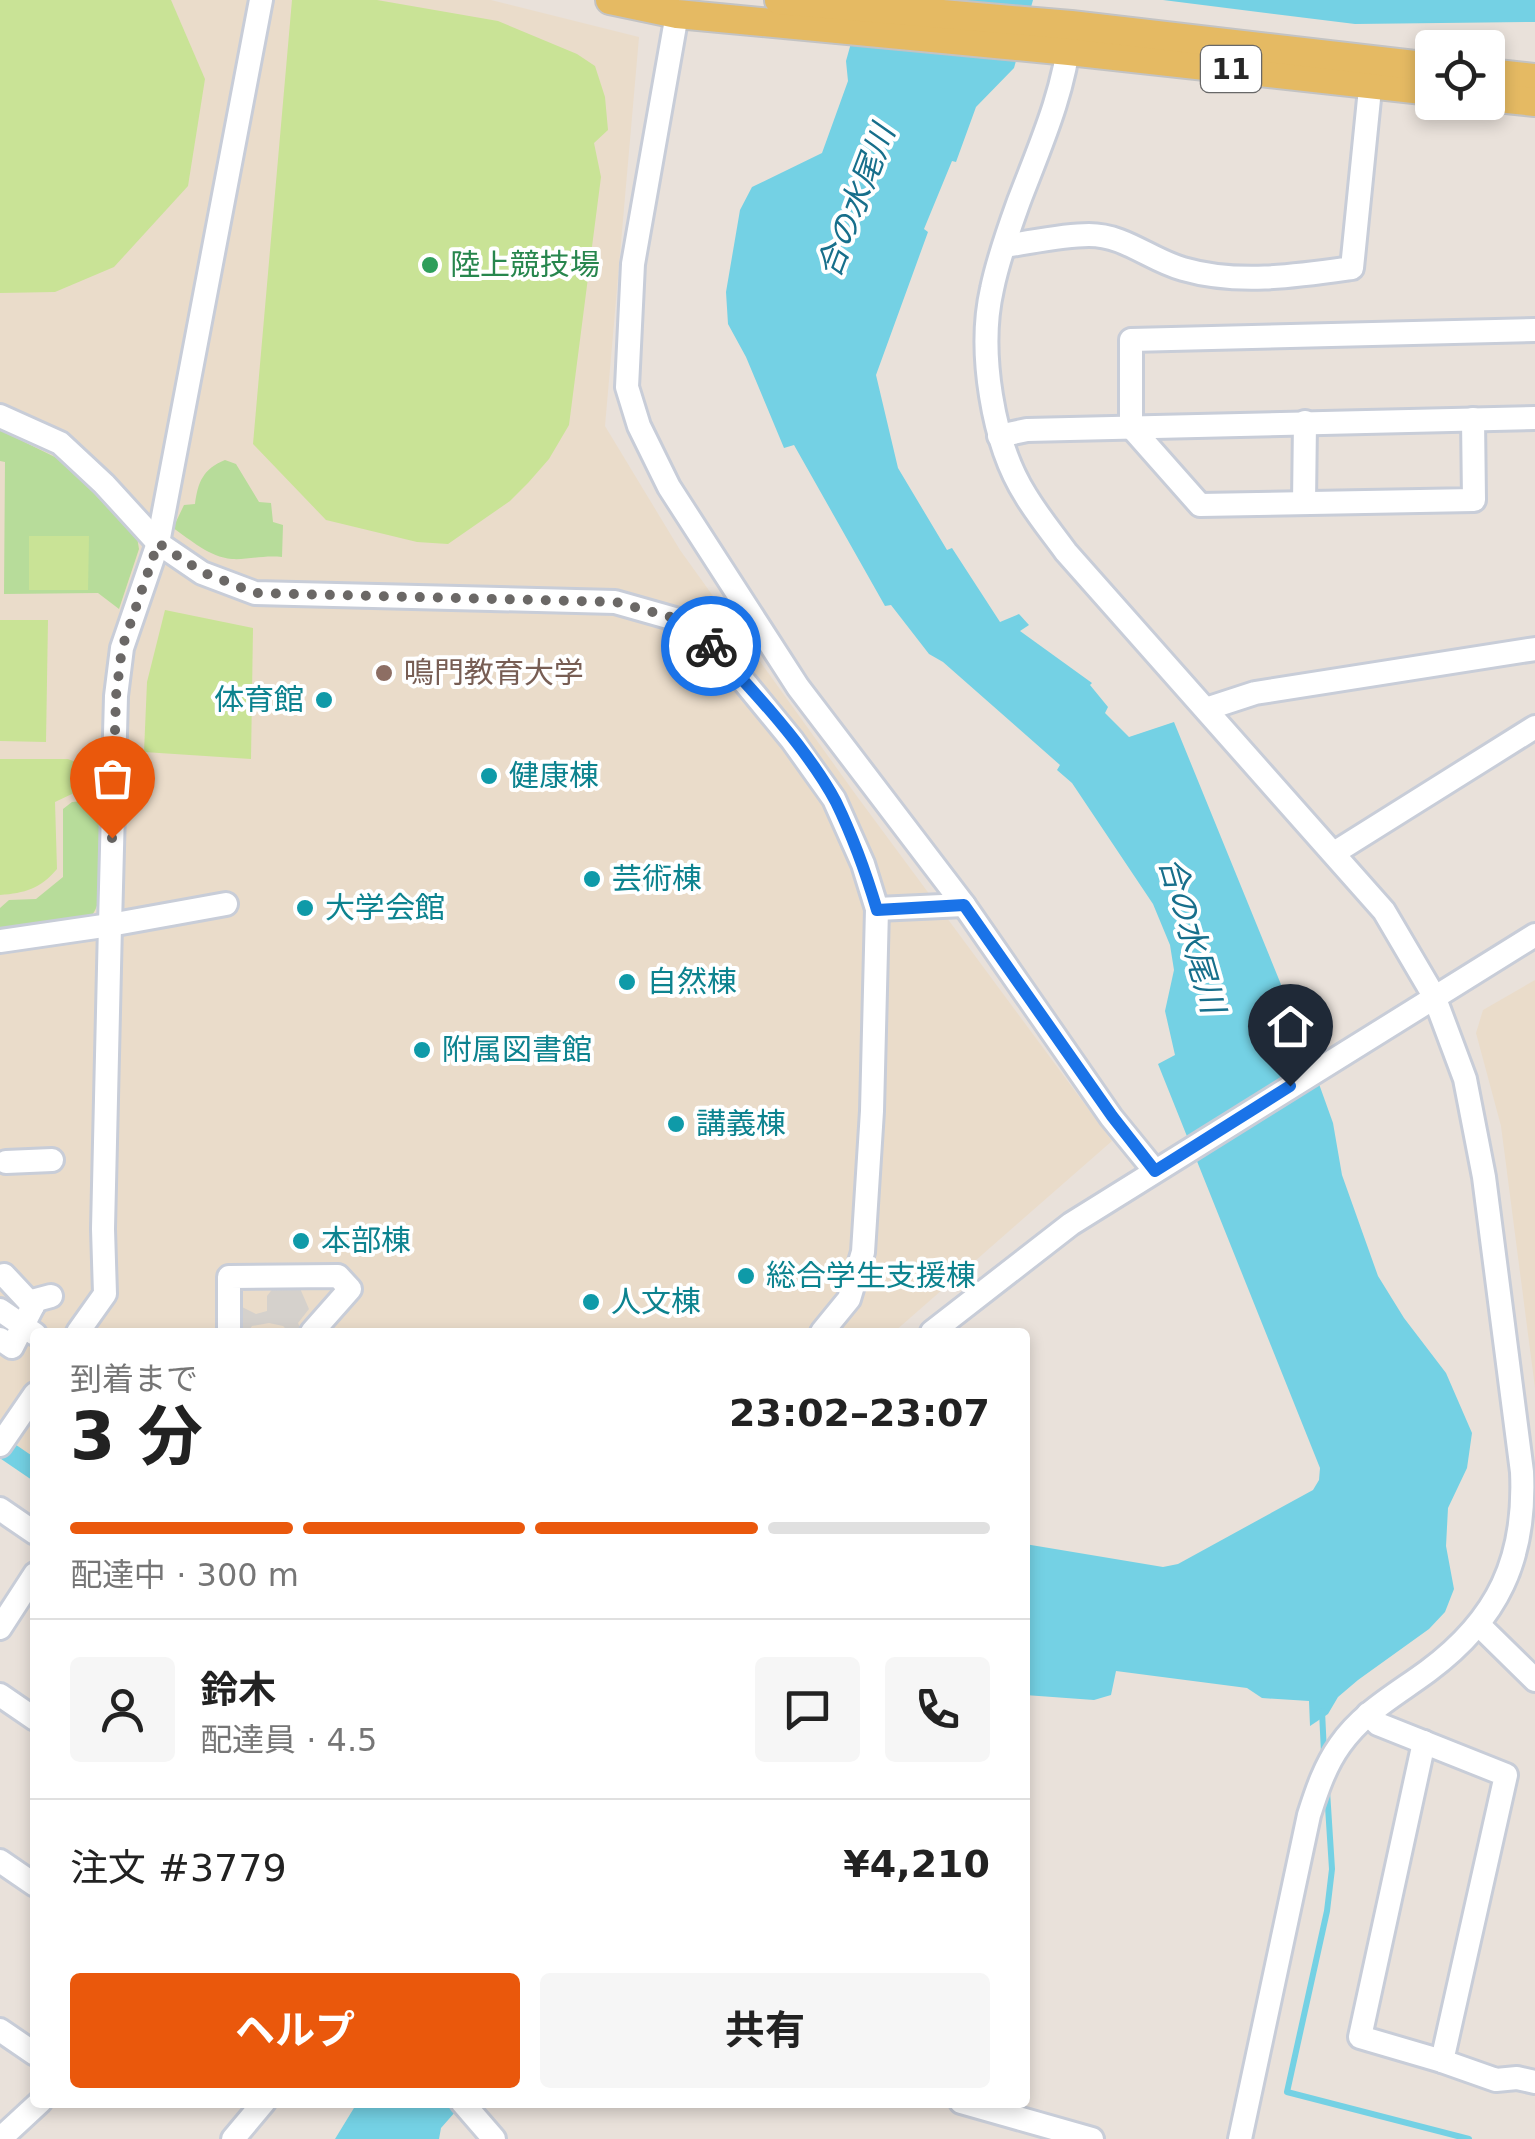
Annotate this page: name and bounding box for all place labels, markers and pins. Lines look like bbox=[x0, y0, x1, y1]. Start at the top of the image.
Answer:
place label: 陸上競技場 bbox=[450, 247, 600, 282]
marker: 陸上競技場 bbox=[419, 254, 441, 276]
place label: 鳴門教育大学 bbox=[404, 655, 584, 690]
marker: 鳴門教育大学 bbox=[373, 662, 395, 684]
place label: 体育館 bbox=[214, 682, 304, 717]
marker: 体育館 bbox=[313, 689, 335, 711]
pin bbox=[70, 736, 155, 839]
place label: 健康棟 bbox=[509, 758, 599, 793]
marker: 健康棟 bbox=[478, 765, 500, 787]
place label: 芸術棟 bbox=[612, 861, 702, 896]
marker: 芸術棟 bbox=[581, 868, 603, 890]
place label: 大学会館 bbox=[325, 890, 445, 925]
marker: 大学会館 bbox=[294, 897, 316, 919]
place label: 自然棟 bbox=[647, 964, 737, 999]
marker: 自然棟 bbox=[616, 971, 638, 993]
pin bbox=[1248, 984, 1333, 1087]
place label: 附属図書館 bbox=[442, 1032, 592, 1067]
marker: 附属図書館 bbox=[411, 1039, 433, 1061]
place label: 講義棟 bbox=[696, 1106, 786, 1141]
marker: 講義棟 bbox=[665, 1113, 687, 1135]
place label: 本部棟 bbox=[321, 1223, 411, 1258]
marker: 本部棟 bbox=[290, 1230, 312, 1252]
place label: 総合学生支援棟 bbox=[766, 1258, 976, 1293]
marker: 総合学生支援棟 bbox=[735, 1265, 757, 1287]
place label: 人文棟 bbox=[611, 1284, 701, 1319]
marker: 人文棟 bbox=[580, 1291, 602, 1313]

